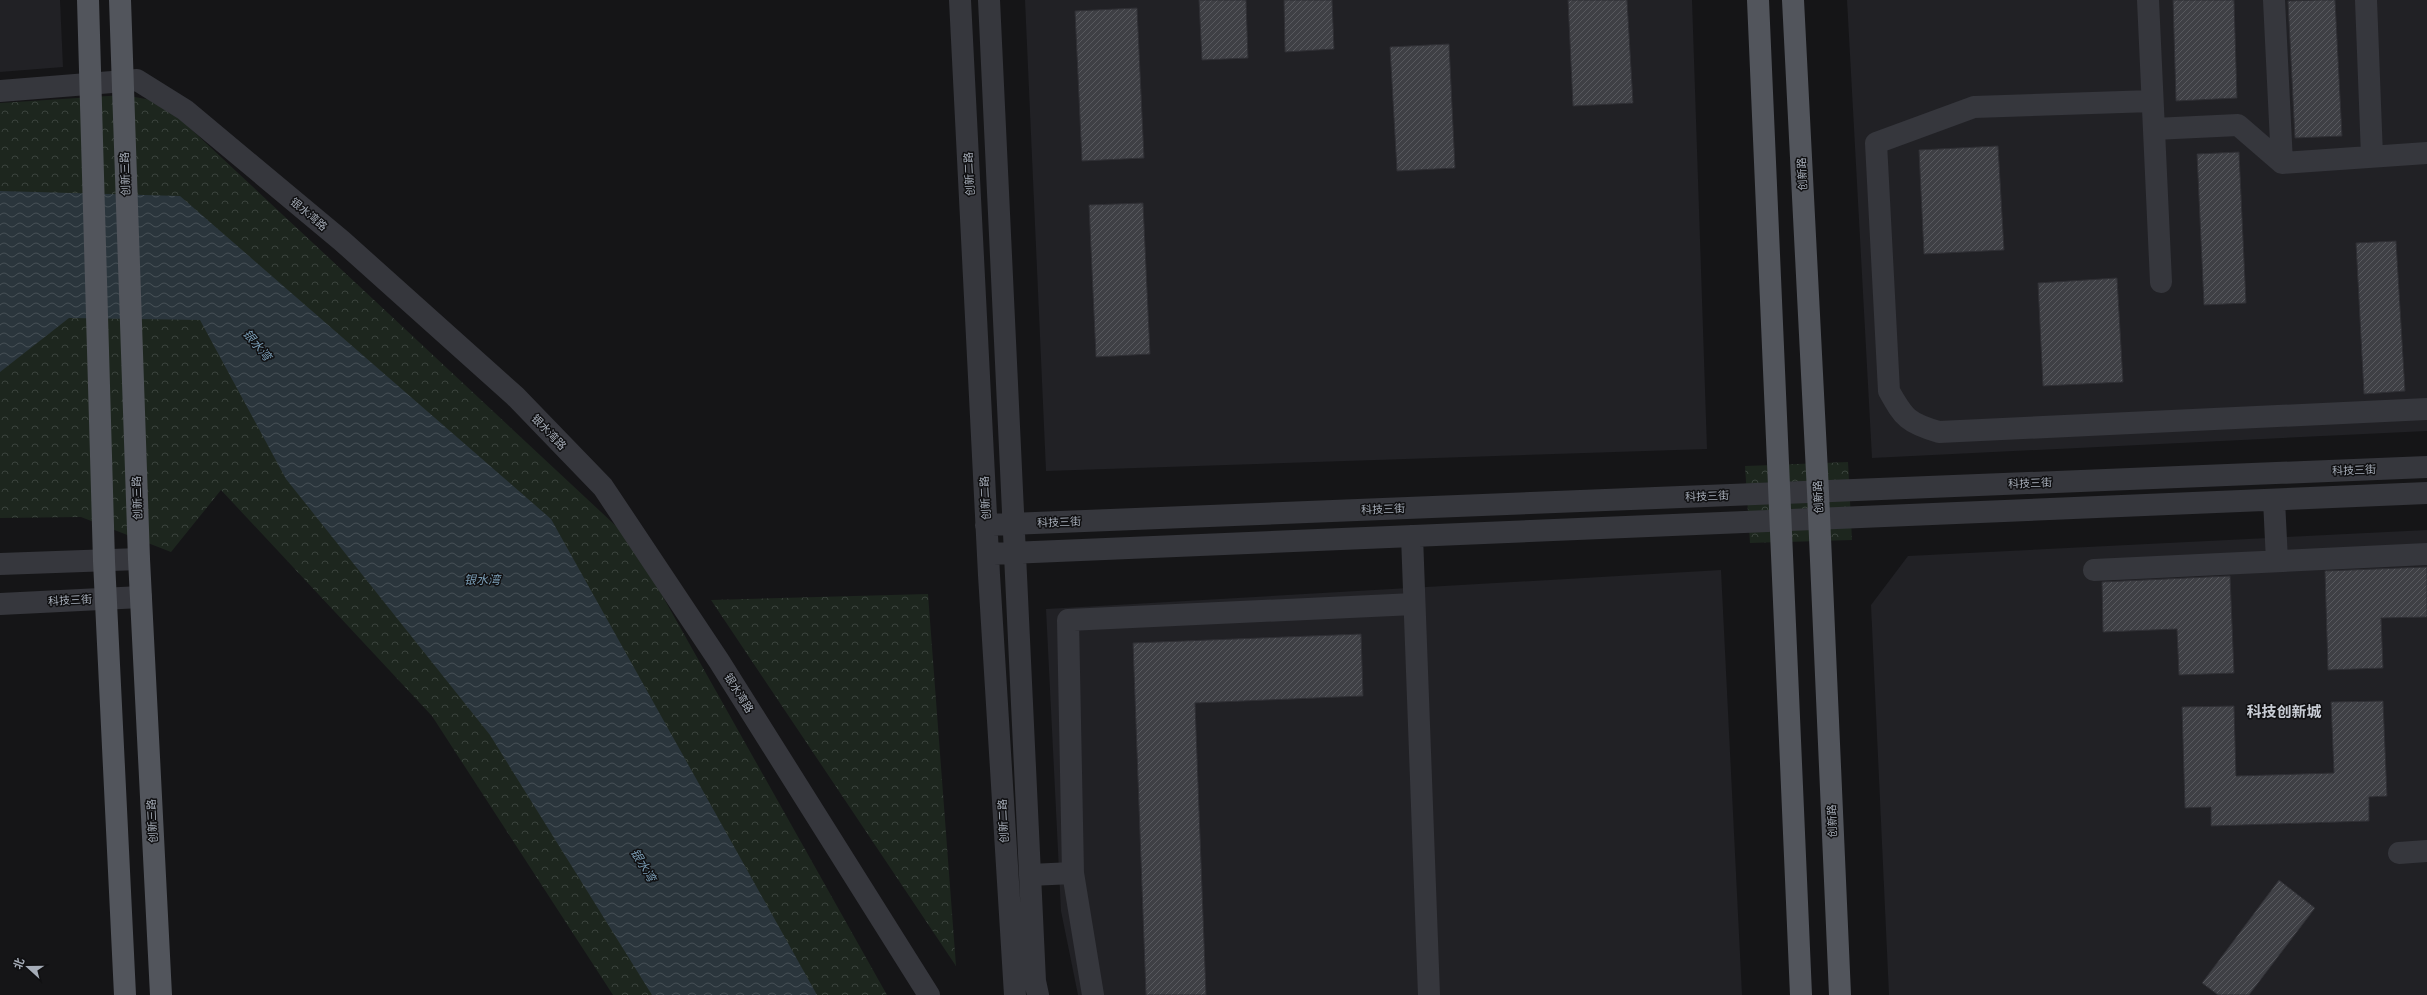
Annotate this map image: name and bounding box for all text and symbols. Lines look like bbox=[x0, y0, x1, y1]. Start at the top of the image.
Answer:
street label: 创新三路 bbox=[117, 152, 133, 196]
street label: 创新二路 bbox=[961, 152, 977, 196]
street label: 创新路 bbox=[1794, 157, 1810, 191]
street label: 银水湾路 bbox=[288, 194, 330, 234]
water label: 银水湾 bbox=[239, 326, 276, 365]
street label: 银水湾路 bbox=[529, 411, 569, 453]
street label: 科技三街 bbox=[2332, 462, 2376, 478]
street label: 科技三街 bbox=[2008, 475, 2052, 491]
street label: 创新三路 bbox=[129, 476, 145, 520]
street label: 创新二路 bbox=[977, 476, 993, 520]
street label: 创新路 bbox=[1810, 480, 1826, 514]
street label: 科技三街 bbox=[1685, 488, 1729, 504]
street label: 科技三街 bbox=[1361, 501, 1405, 517]
street label: 科技三街 bbox=[1037, 514, 1081, 530]
water label: 银水湾 bbox=[464, 572, 502, 588]
street label: 科技三街 bbox=[48, 592, 92, 608]
street label: 银水湾路 bbox=[721, 671, 757, 715]
district label: 科技创新城 bbox=[2246, 701, 2322, 722]
street label: 创新三路 bbox=[144, 799, 160, 843]
street label: 创新二路 bbox=[995, 799, 1011, 843]
street label: 创新路 bbox=[1824, 804, 1840, 838]
water label: 银水湾 bbox=[627, 845, 660, 886]
north arrow bbox=[8, 947, 48, 987]
text: 北 bbox=[10, 956, 27, 971]

